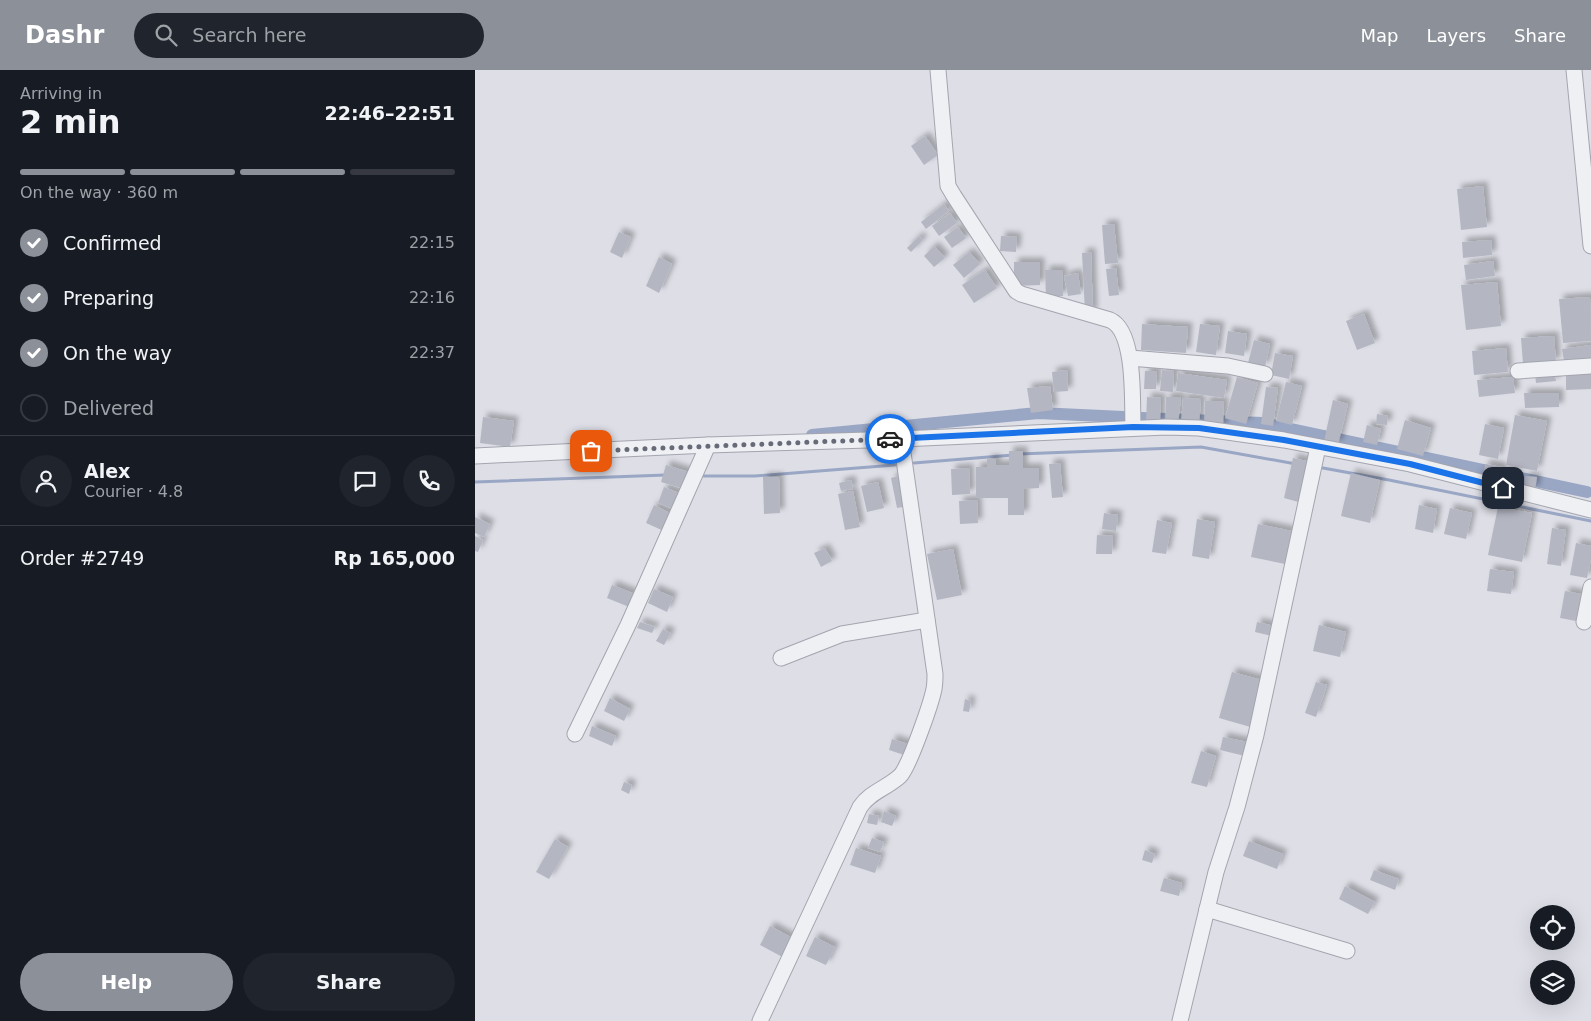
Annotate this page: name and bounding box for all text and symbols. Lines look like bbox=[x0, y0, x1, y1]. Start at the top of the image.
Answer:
search box bbox=[134, 13, 484, 58]
text: Dashr bbox=[25, 21, 104, 49]
icon: search bbox=[152, 21, 180, 49]
text: Search here bbox=[192, 24, 306, 46]
text: Map bbox=[1360, 25, 1398, 46]
text: Layers bbox=[1426, 25, 1486, 46]
text: Share bbox=[1514, 25, 1566, 46]
text: Arriving in bbox=[20, 84, 102, 103]
text: 22:46–22:51 bbox=[325, 102, 455, 124]
text: 2 min bbox=[20, 103, 121, 141]
text: On the way · 360 m bbox=[20, 183, 178, 202]
icon: check bbox=[20, 229, 48, 257]
text: Confirmed bbox=[63, 232, 162, 254]
text: 22:15 bbox=[409, 233, 455, 252]
icon: check bbox=[20, 284, 48, 312]
text: Preparing bbox=[63, 287, 154, 309]
text: 22:16 bbox=[409, 288, 455, 307]
icon: check bbox=[20, 339, 48, 367]
text: On the way bbox=[63, 342, 172, 364]
text: 22:37 bbox=[409, 343, 455, 362]
text: Delivered bbox=[63, 397, 154, 419]
courier bbox=[865, 414, 915, 464]
icon: car bbox=[876, 425, 904, 453]
pin bbox=[570, 430, 612, 472]
icon: bag bbox=[577, 437, 605, 465]
button: person bbox=[20, 455, 72, 507]
button: chat bbox=[339, 455, 391, 507]
button: phone bbox=[403, 455, 455, 507]
text: Alex bbox=[84, 460, 130, 482]
pin bbox=[1482, 467, 1524, 509]
icon: home bbox=[1489, 474, 1517, 502]
text: Courier · 4.8 bbox=[84, 482, 183, 501]
text: Order #2749 bbox=[20, 547, 144, 569]
text: Rp 165,000 bbox=[334, 547, 455, 569]
map controls bbox=[1530, 905, 1575, 1005]
button: locate bbox=[1530, 905, 1575, 950]
button: Help bbox=[20, 953, 233, 1011]
button: Share bbox=[243, 953, 455, 1011]
button: layers bbox=[1530, 960, 1575, 1005]

